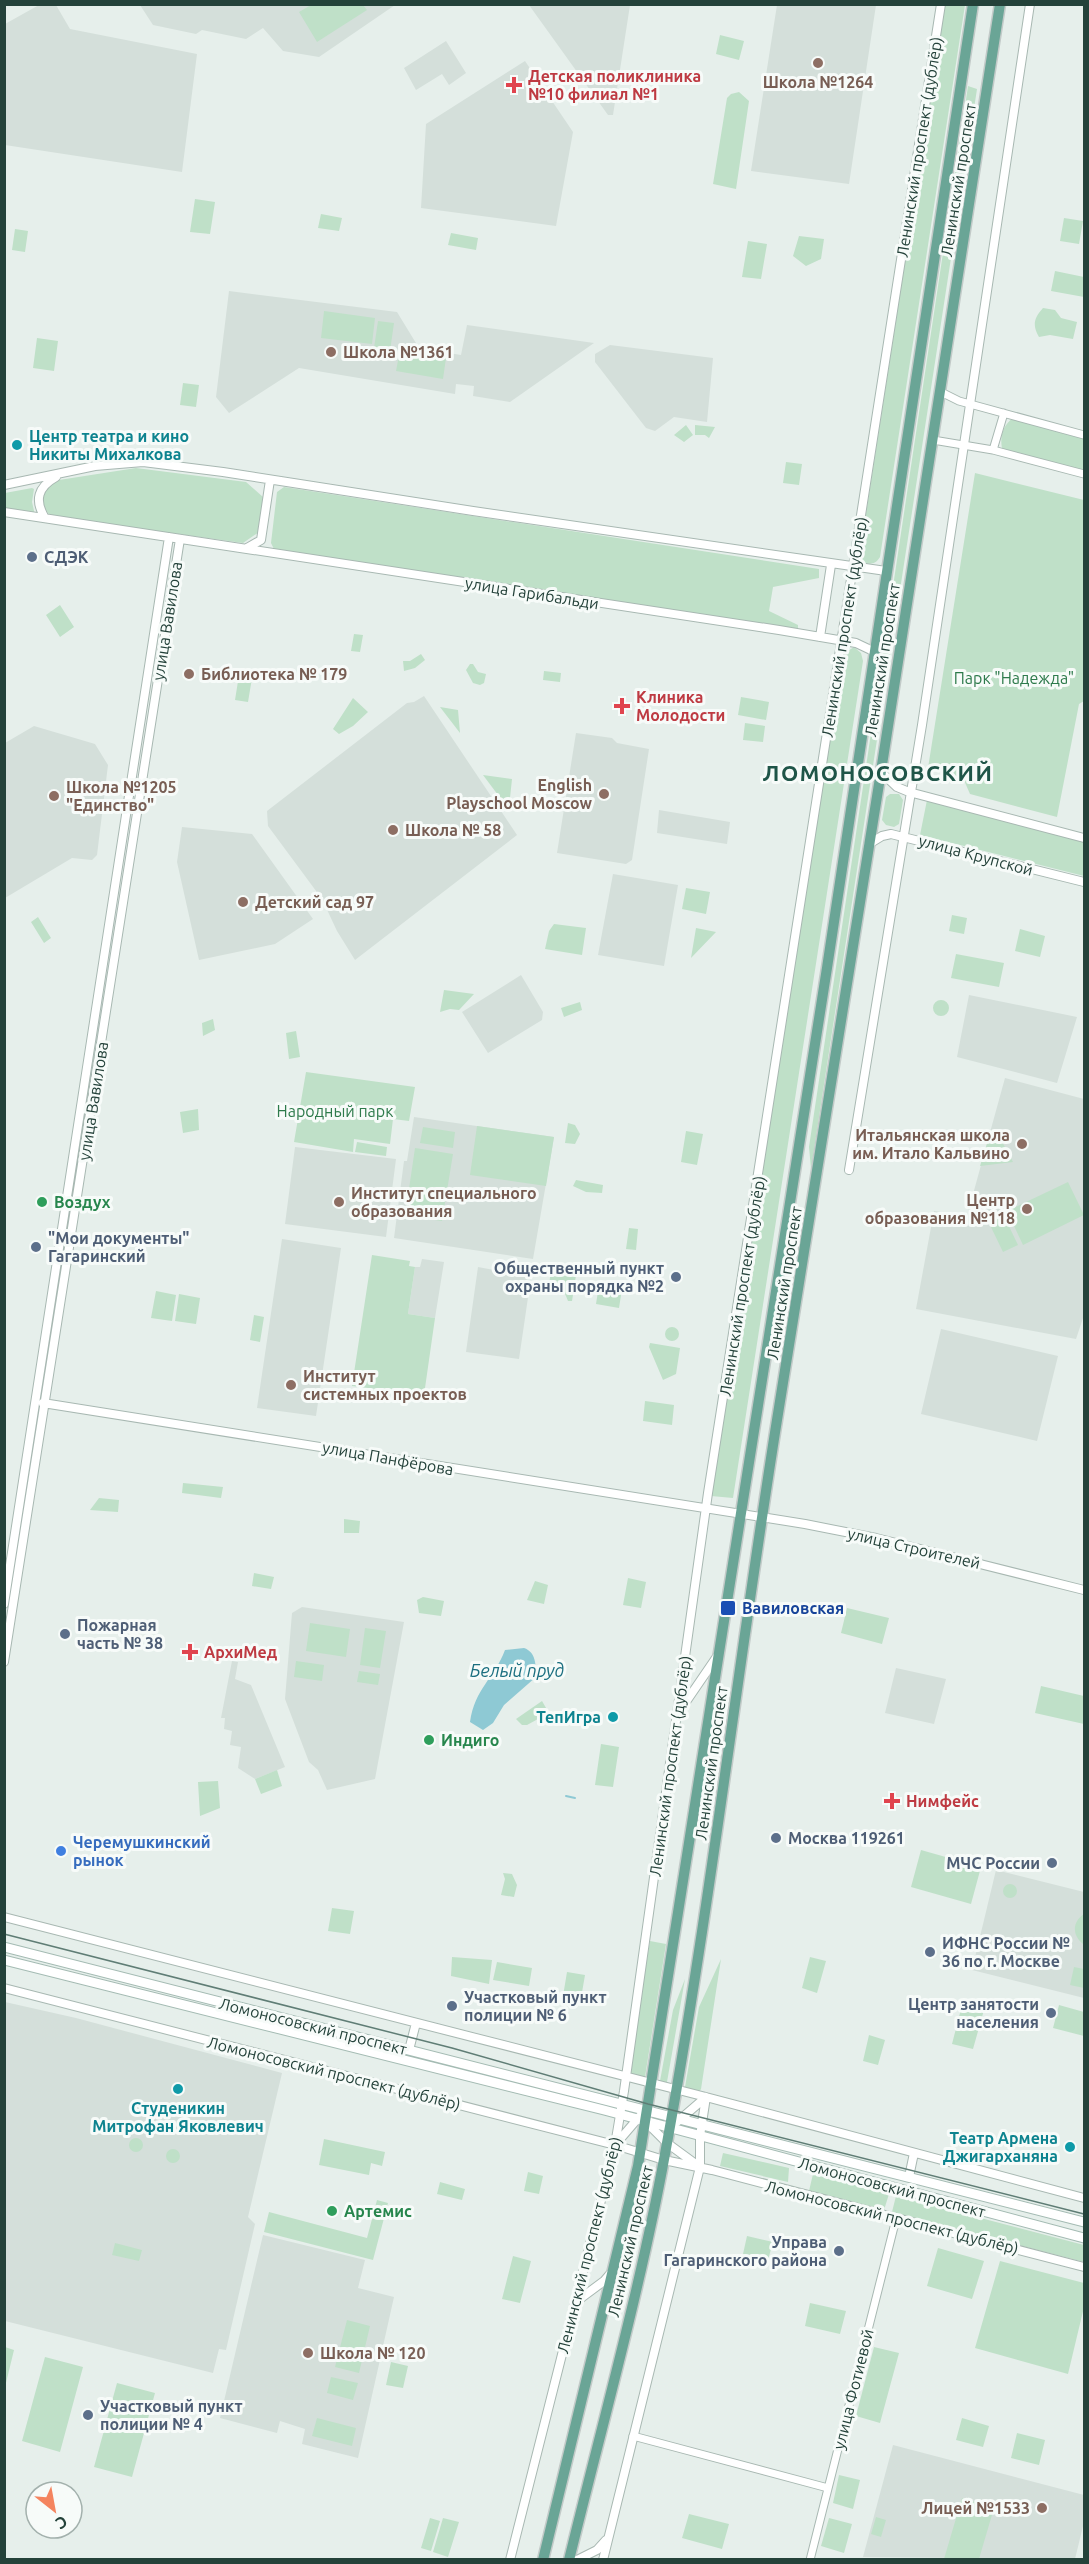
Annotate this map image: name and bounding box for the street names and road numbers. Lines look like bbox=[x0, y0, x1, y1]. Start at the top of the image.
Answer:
street label: Ленинский проспект (дублёр) bbox=[893, 35, 946, 259]
street label: Ленинский проспект bbox=[937, 102, 979, 258]
street label: Ленинский проспект (дублёр) bbox=[818, 515, 871, 739]
street label: улица Вавилова bbox=[149, 560, 185, 682]
street label: улица Гарибальди bbox=[464, 574, 600, 612]
street label: Ленинский проспект bbox=[861, 582, 903, 738]
street label: улица Крупской bbox=[917, 831, 1035, 879]
street label: улица Вавилова bbox=[75, 1040, 111, 1162]
street label: Ленинский проспект (дублёр) bbox=[716, 1174, 769, 1398]
street label: Ленинский проспект bbox=[763, 1205, 805, 1361]
street label: улица Панфёрова bbox=[321, 1438, 455, 1478]
street label: улица Строителей bbox=[846, 1524, 982, 1572]
street label: Ленинский проспект (дублёр) bbox=[646, 1654, 695, 1878]
street label: Ленинский проспект bbox=[691, 1685, 731, 1841]
street label: Ломоносовский проспект bbox=[217, 1994, 409, 2058]
street label: Ломоносовский проспект (дублёр) bbox=[205, 2033, 463, 2114]
street label: Ленинский проспект (дублёр) bbox=[553, 2135, 626, 2356]
street label: Ломоносовский проспект bbox=[797, 2153, 987, 2221]
street label: Ленинский проспект bbox=[604, 2163, 656, 2319]
street label: Ломоносовский проспект (дублёр) bbox=[763, 2177, 1021, 2258]
street label: улица Фотиевой bbox=[829, 2327, 877, 2451]

